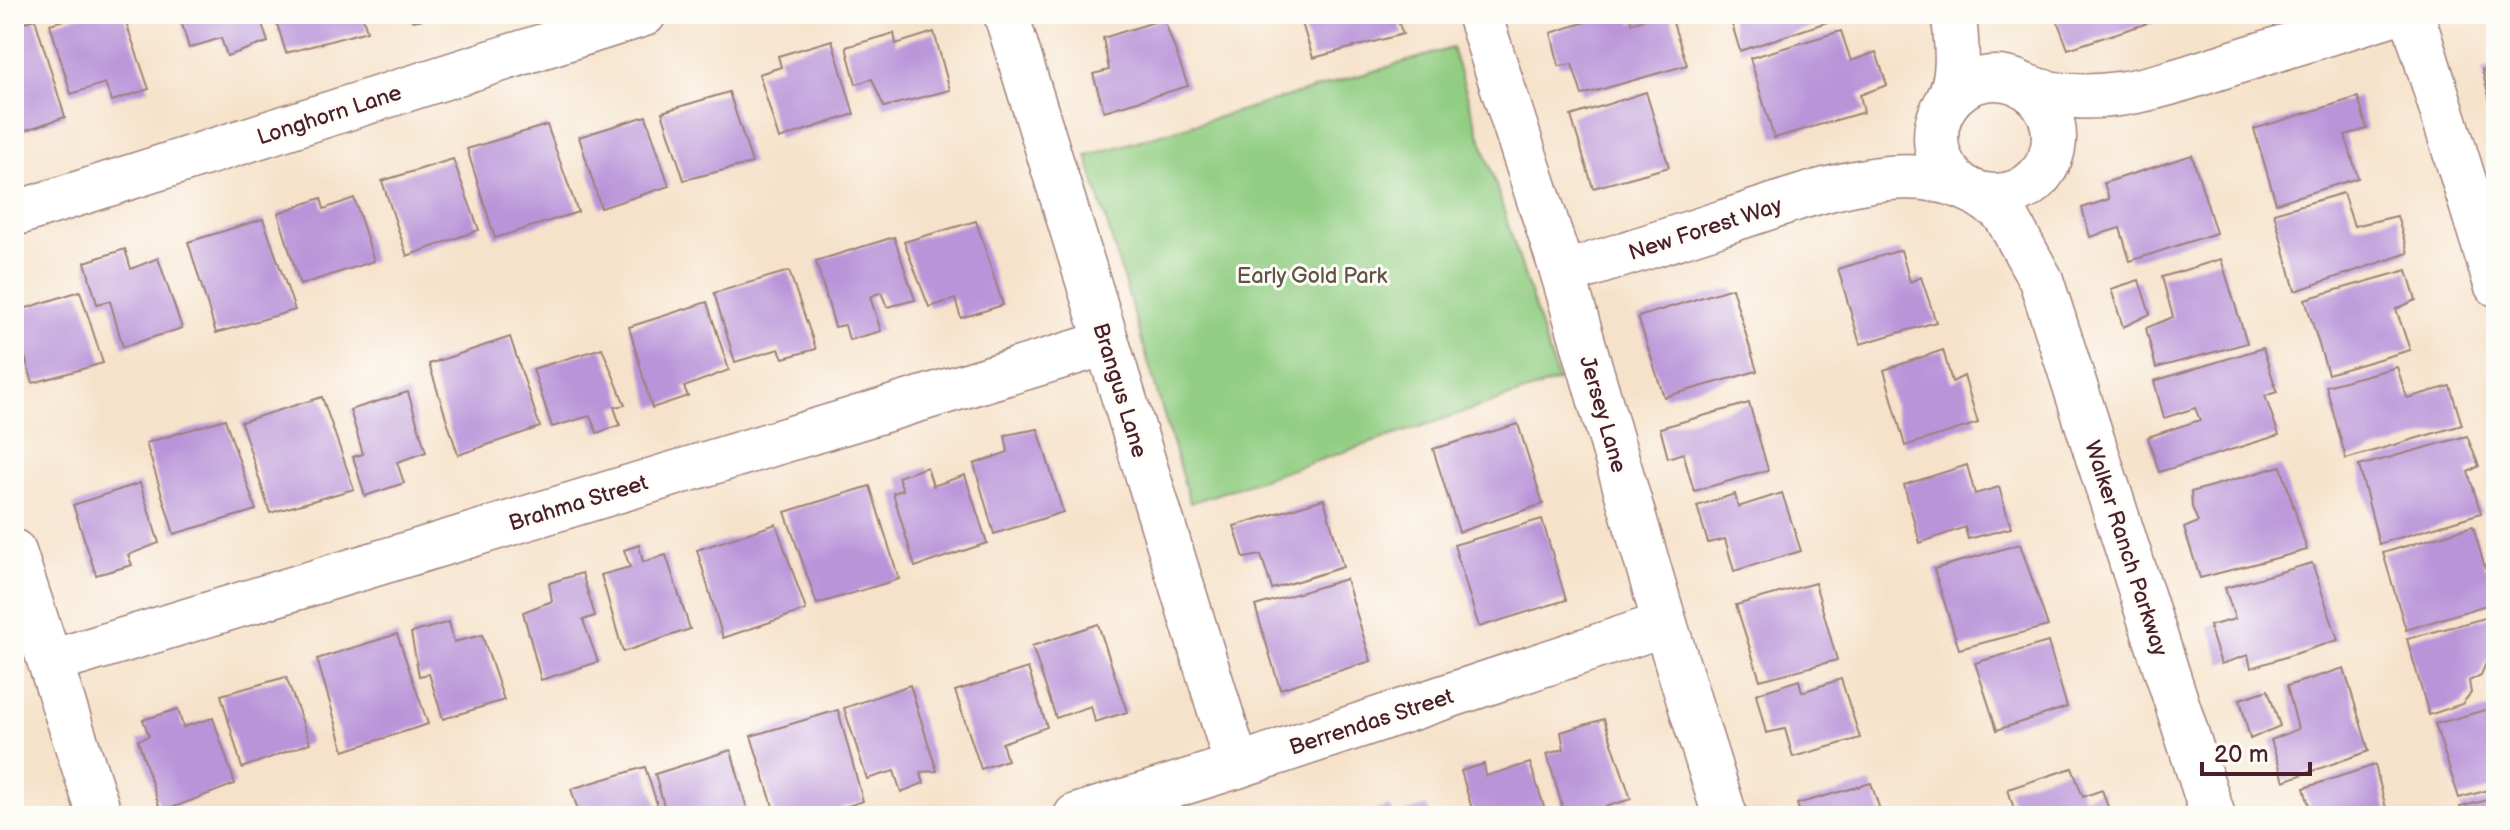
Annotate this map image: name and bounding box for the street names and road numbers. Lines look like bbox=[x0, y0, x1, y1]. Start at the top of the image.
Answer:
street label: Longhorn Lane bbox=[254, 79, 405, 152]
street label: New Forest Way bbox=[1625, 192, 1786, 267]
street label: Brangus Lane bbox=[1086, 320, 1153, 461]
street label: Jersey Lane bbox=[1573, 353, 1632, 476]
street label: Walker Ranch Parkway bbox=[2078, 437, 2173, 660]
street label: Brahma Street bbox=[506, 469, 651, 537]
street label: Berrendas Street bbox=[1286, 683, 1457, 762]

